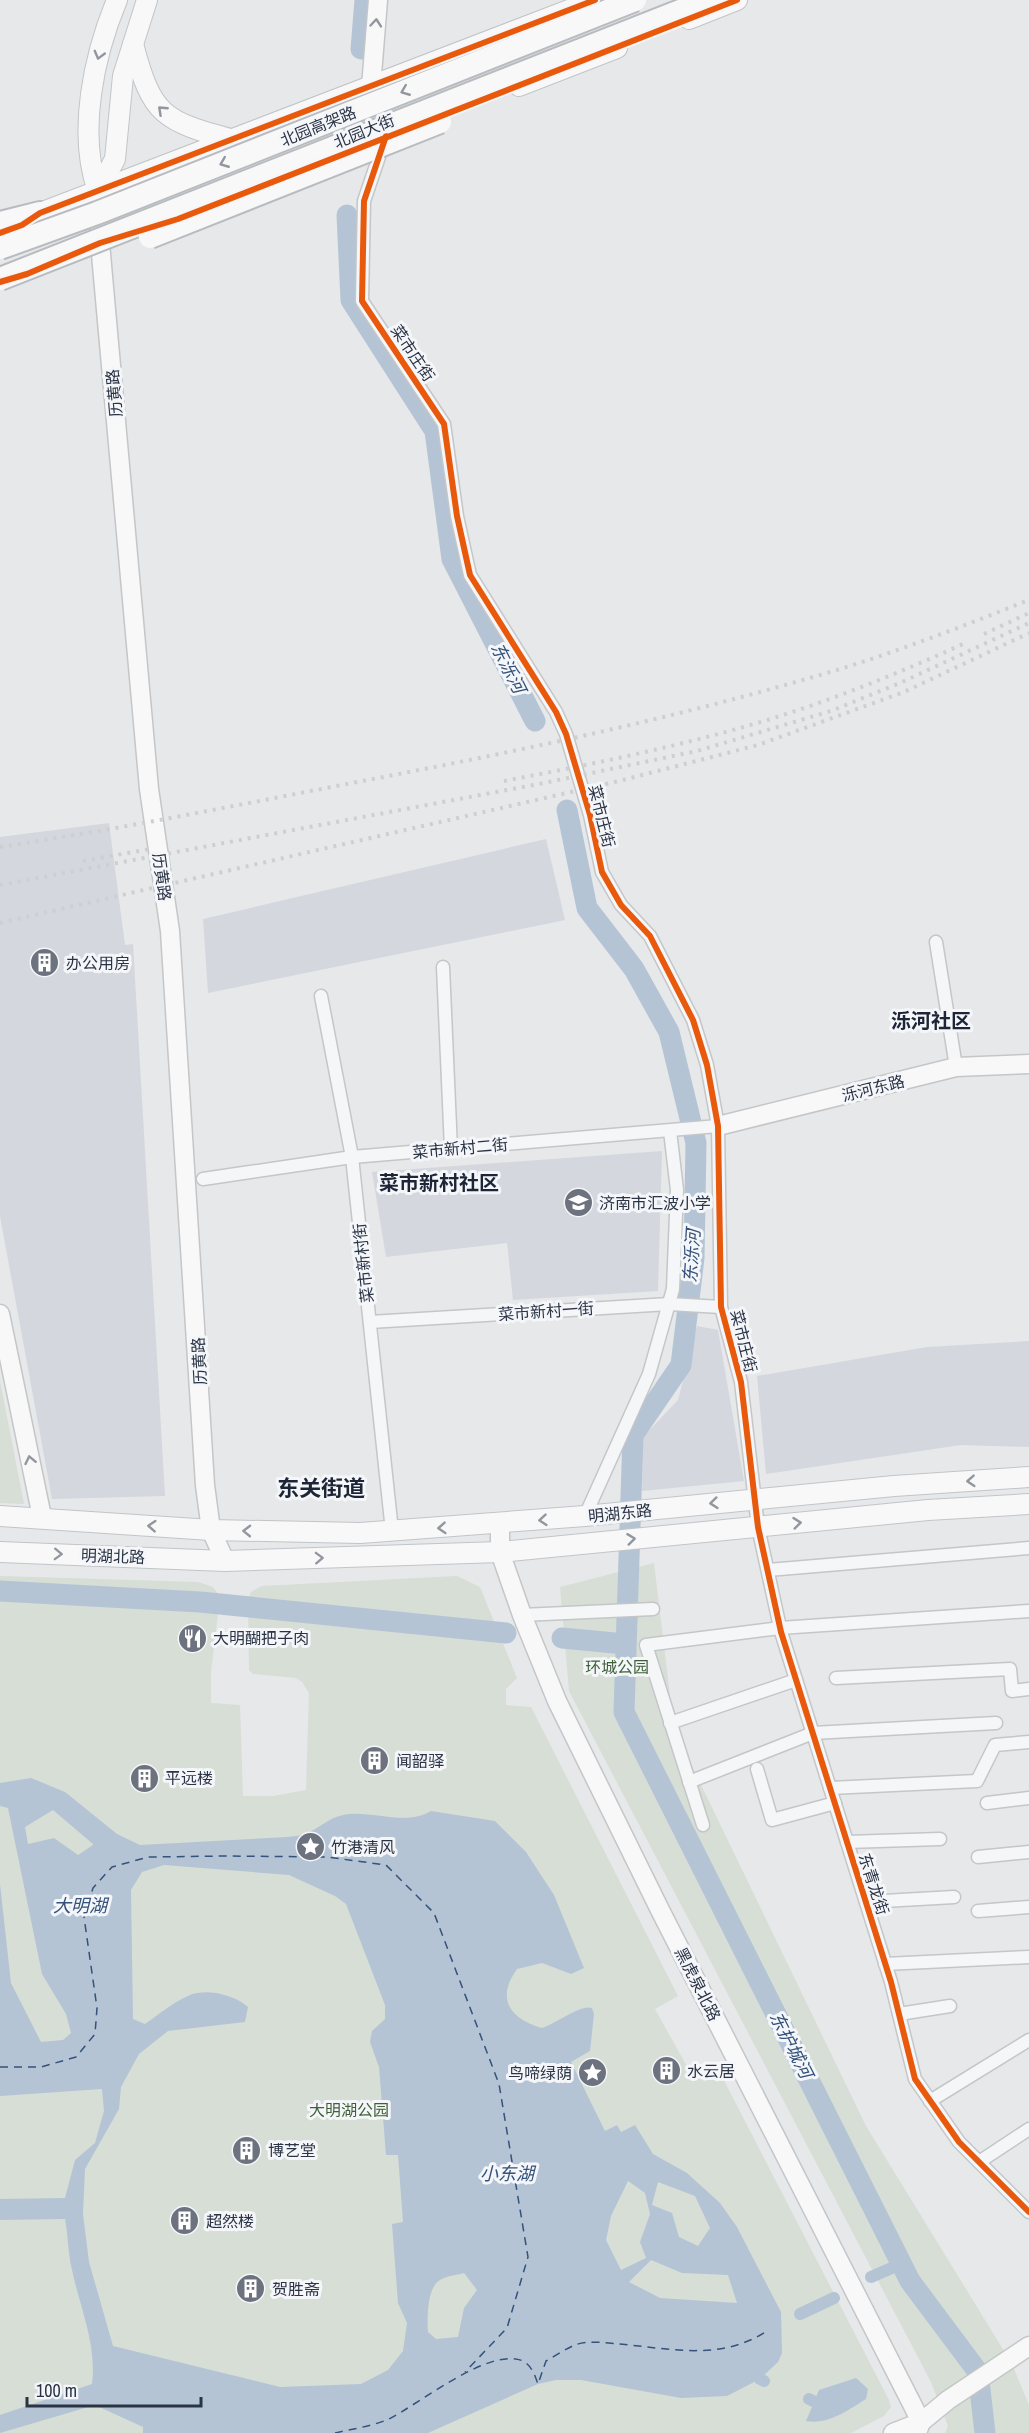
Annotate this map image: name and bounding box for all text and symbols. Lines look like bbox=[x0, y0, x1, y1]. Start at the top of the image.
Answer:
one-way arrow bbox=[369, 18, 382, 27]
one-way arrow bbox=[93, 50, 106, 60]
one-way arrow bbox=[400, 84, 411, 96]
street label: 北园高架路 bbox=[277, 101, 359, 151]
one-way arrow bbox=[159, 106, 170, 117]
street label: 北园大街 bbox=[330, 109, 398, 153]
one-way arrow bbox=[219, 156, 230, 168]
street label: 菜市庄街 bbox=[386, 320, 440, 386]
street label: 历黄路 bbox=[101, 368, 127, 418]
water label: 东泺河 bbox=[485, 638, 533, 700]
street label: 菜市庄街 bbox=[584, 782, 620, 850]
street label: 历黄路 bbox=[148, 852, 176, 902]
building icon: 办公用房 bbox=[29, 947, 61, 979]
place label: 办公用房 bbox=[66, 952, 130, 974]
district label: 泺河社区 bbox=[891, 1007, 971, 1034]
street label: 泺河东路 bbox=[839, 1070, 907, 1106]
street label: 菜市新村二街 bbox=[411, 1133, 509, 1163]
district label: 菜市新村社区 bbox=[379, 1169, 499, 1196]
school or university icon: 济南市汇波小学 bbox=[562, 1187, 594, 1219]
place label: 济南市汇波小学 bbox=[599, 1192, 711, 1214]
street label: 菜市新村街 bbox=[348, 1222, 378, 1304]
water label: 东泺河 bbox=[677, 1225, 706, 1284]
street label: 菜市新村一街 bbox=[497, 1297, 595, 1325]
street label: 菜市庄街 bbox=[726, 1307, 762, 1375]
street label: 历黄路 bbox=[187, 1336, 211, 1386]
one-way arrow bbox=[24, 1455, 37, 1465]
district label: 东关街道 bbox=[277, 1473, 365, 1503]
one-way arrow bbox=[966, 1474, 975, 1487]
one-way arrow bbox=[709, 1496, 718, 1509]
street label: 明湖东路 bbox=[587, 1499, 653, 1527]
one-way arrow bbox=[539, 1513, 548, 1526]
one-way arrow bbox=[792, 1517, 801, 1530]
one-way arrow bbox=[148, 1520, 157, 1533]
one-way arrow bbox=[437, 1521, 446, 1534]
one-way arrow bbox=[242, 1525, 251, 1537]
one-way arrow bbox=[626, 1533, 635, 1545]
street label: 明湖北路 bbox=[81, 1544, 145, 1568]
one-way arrow bbox=[54, 1548, 63, 1560]
one-way arrow bbox=[314, 1552, 323, 1565]
restaurant icon: 大明醐把子肉 bbox=[176, 1622, 208, 1654]
place label: 大明醐把子肉 bbox=[213, 1627, 309, 1649]
park label: 环城公园 bbox=[585, 1656, 649, 1678]
building icon: 闻韶驿 bbox=[359, 1745, 391, 1777]
place label: 闻韶驿 bbox=[396, 1750, 444, 1772]
building icon: 平远楼 bbox=[128, 1762, 160, 1794]
place label: 平远楼 bbox=[165, 1767, 213, 1789]
place icon: 竹港清风 bbox=[294, 1831, 326, 1863]
place label: 竹港清风 bbox=[331, 1836, 395, 1858]
street label: 东青龙街 bbox=[854, 1850, 894, 1918]
water label: 大明湖 bbox=[53, 1893, 110, 1918]
street label: 黑虎泉北路 bbox=[670, 1943, 726, 2025]
water label: 东护城河 bbox=[764, 2007, 820, 2085]
building icon: 水云居 bbox=[650, 2055, 682, 2087]
place icon: 鸟啼绿荫 bbox=[577, 2057, 609, 2089]
place label: 水云居 bbox=[687, 2060, 735, 2082]
place label: 鸟啼绿荫 bbox=[508, 2062, 572, 2084]
park label: 大明湖公园 bbox=[309, 2099, 389, 2121]
building icon: 博艺堂 bbox=[231, 2134, 263, 2166]
place label: 博艺堂 bbox=[268, 2139, 316, 2161]
water label: 小东湖 bbox=[480, 2161, 537, 2186]
building icon: 超然楼 bbox=[169, 2205, 201, 2237]
place label: 超然楼 bbox=[206, 2210, 254, 2232]
building icon: 贺胜斋 bbox=[235, 2273, 267, 2305]
place label: 贺胜斋 bbox=[272, 2278, 320, 2300]
scale bar bbox=[27, 2370, 201, 2408]
text: 100 m bbox=[36, 2378, 77, 2403]

